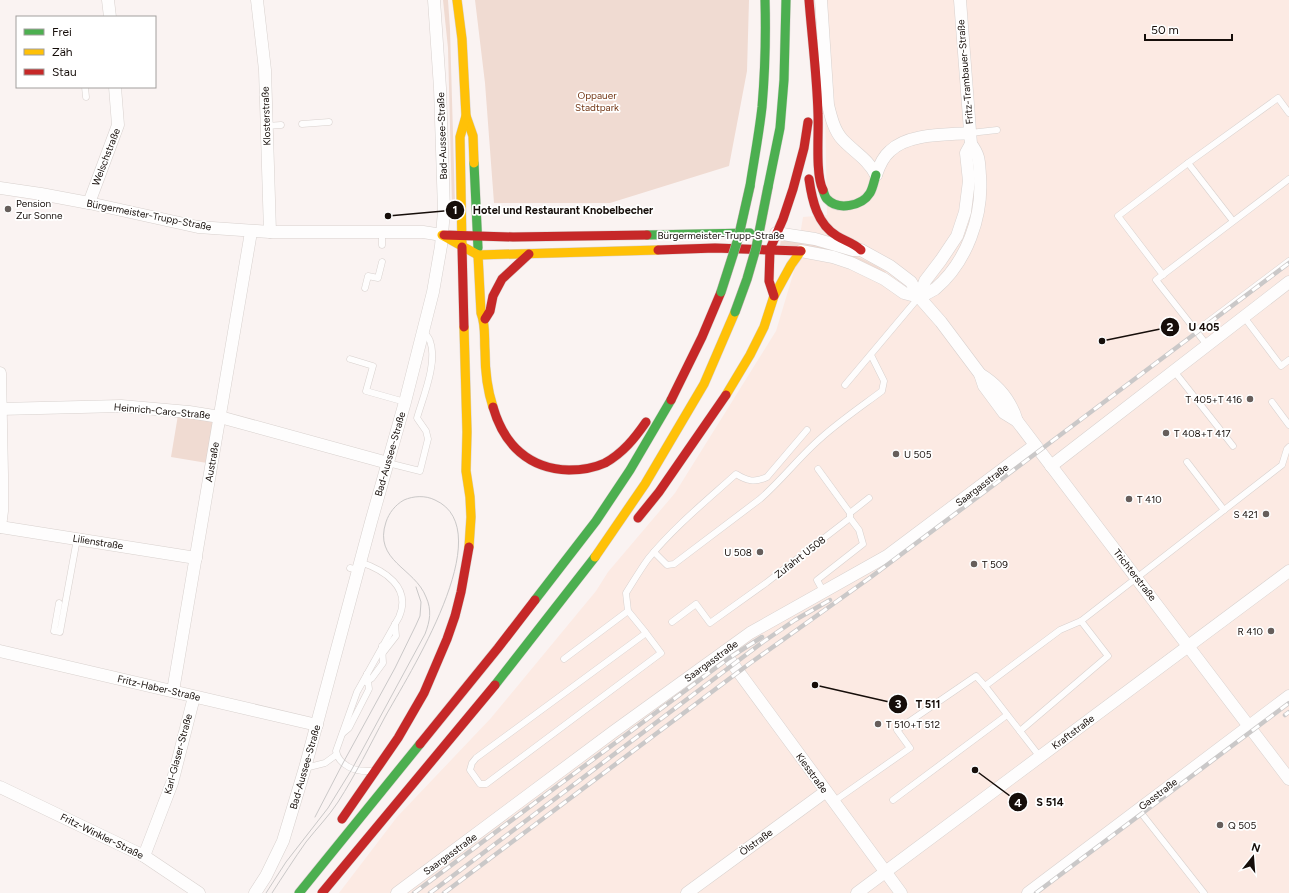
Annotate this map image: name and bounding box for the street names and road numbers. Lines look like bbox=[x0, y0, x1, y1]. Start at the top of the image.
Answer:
street label: Fritz-Trambauer-Straße bbox=[954, 19, 976, 125]
street label: Klosterstraße bbox=[258, 86, 274, 146]
street label: Bad-Aussee-Straße bbox=[434, 92, 450, 180]
street label: Welschstraße bbox=[89, 126, 123, 188]
street label: Bürgermeister-Trupp-Straße bbox=[85, 197, 213, 234]
street label: Bürgermeister-Trupp-Straße bbox=[658, 229, 785, 242]
street label: Heinrich-Caro-Straße bbox=[113, 400, 211, 422]
street label: Bad-Aussee-Straße bbox=[372, 410, 408, 498]
street label: Austraße bbox=[202, 440, 222, 483]
street label: Saargasstraße bbox=[953, 460, 1012, 509]
street label: Lilienstraße bbox=[72, 532, 125, 553]
street label: Zufahrt U508 bbox=[772, 533, 828, 581]
street label: Trichterstraße bbox=[1111, 546, 1160, 604]
street label: Saargasstraße bbox=[682, 637, 741, 685]
street label: Fritz-Haber-Straße bbox=[116, 672, 202, 704]
street label: Kraftstraße bbox=[1049, 711, 1097, 752]
street label: Karl-Glaser-Straße bbox=[161, 712, 195, 796]
street label: Bad-Aussee-Straße bbox=[287, 723, 323, 811]
street label: Kiesstraße bbox=[793, 750, 831, 796]
street label: Gasstraße bbox=[1136, 775, 1180, 813]
street label: Fritz-Winkler-Straße bbox=[58, 810, 146, 862]
street label: Ölstraße bbox=[737, 825, 776, 858]
street label: Saargasstraße bbox=[421, 830, 480, 878]

